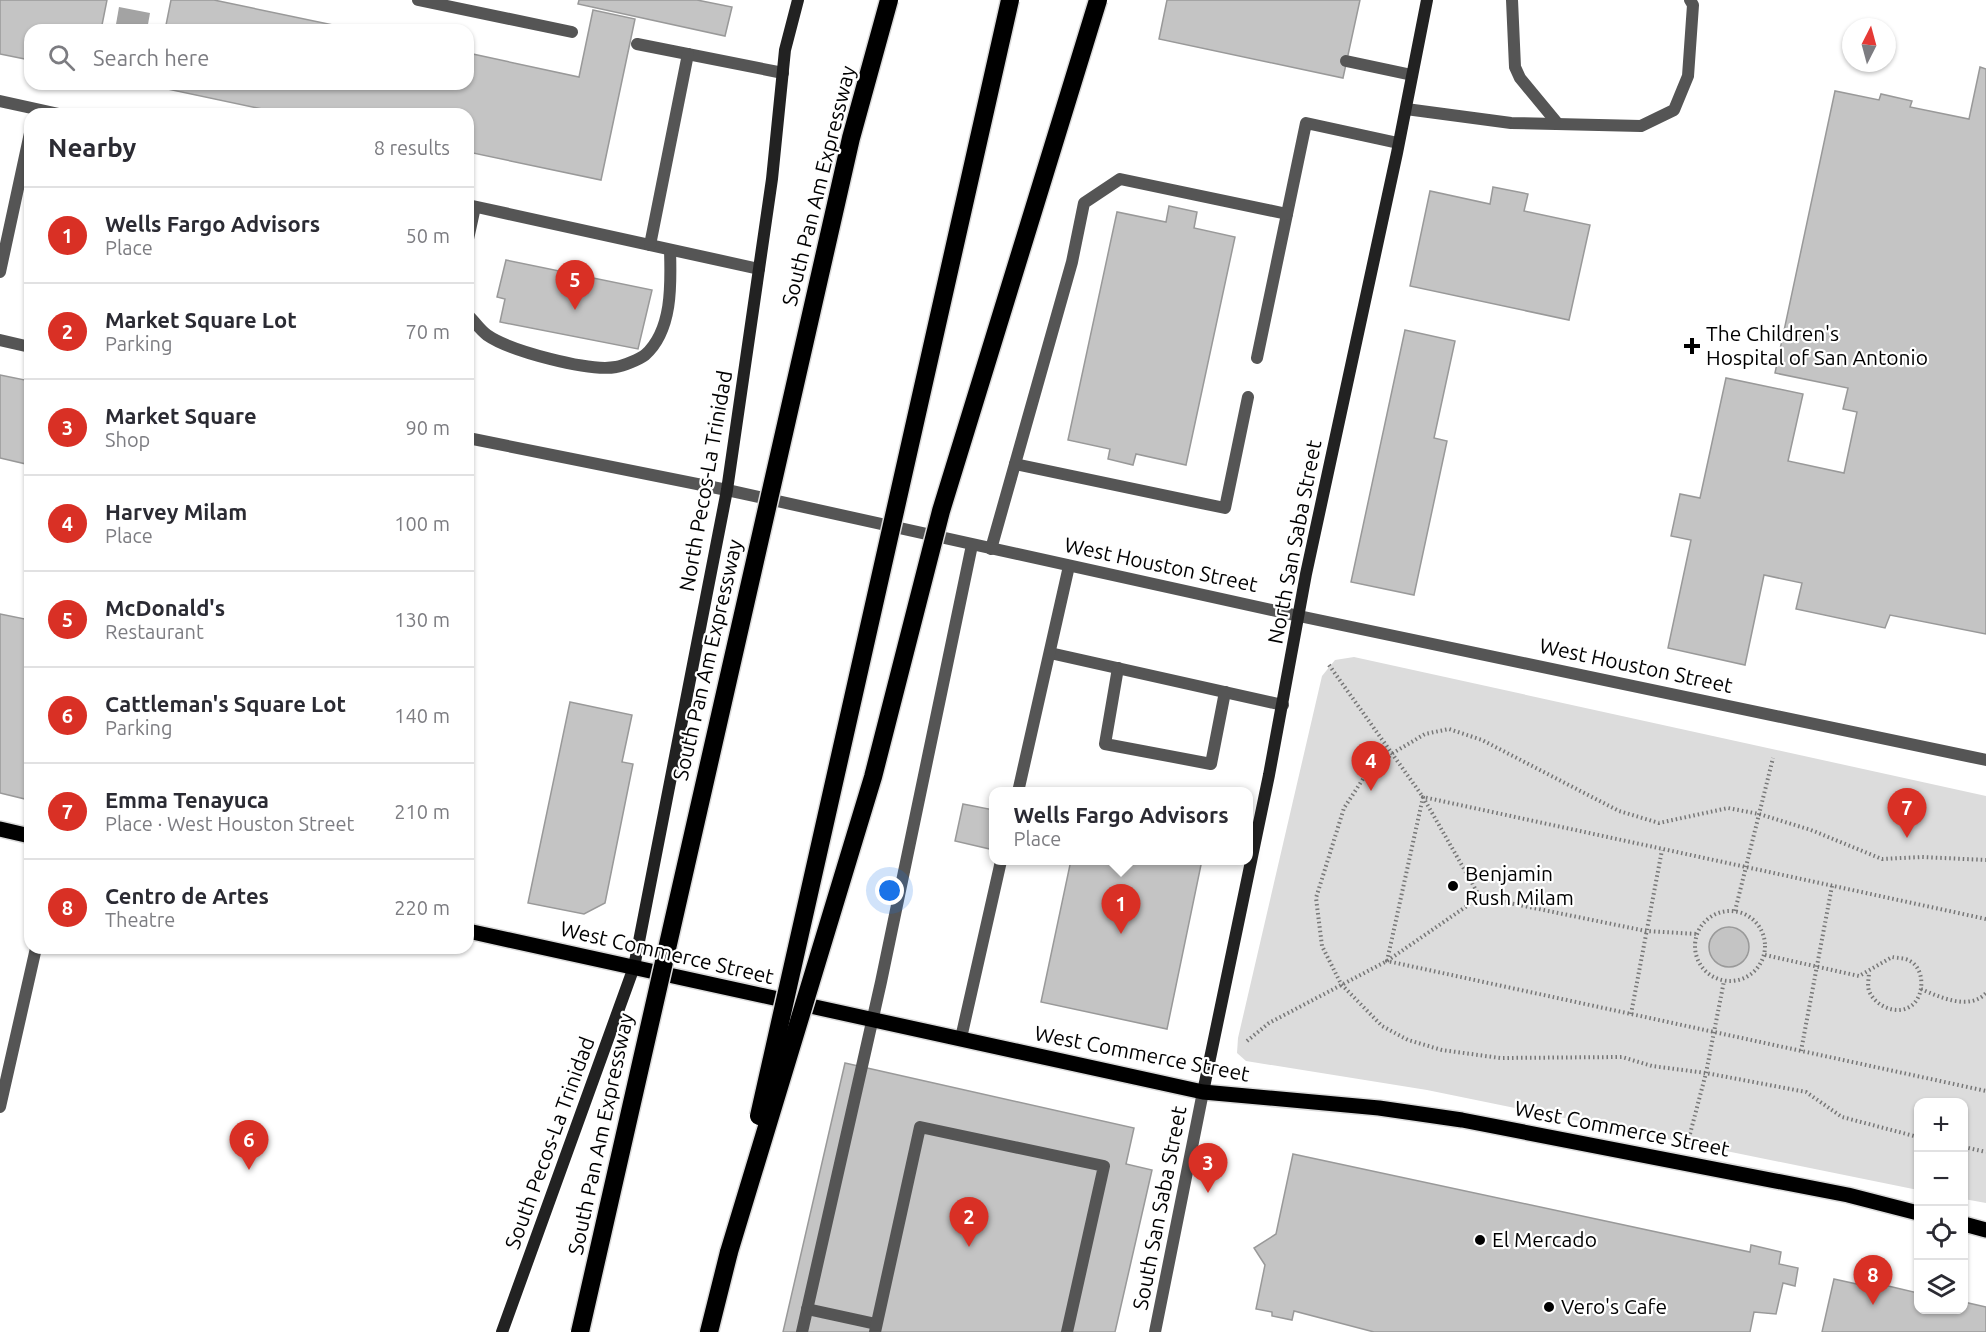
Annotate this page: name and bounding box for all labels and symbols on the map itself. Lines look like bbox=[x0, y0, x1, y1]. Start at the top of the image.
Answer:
north arrow bbox=[1842, 18, 1896, 72]
street label: South Pan Am Expressway bbox=[777, 63, 860, 308]
pin: 5 bbox=[556, 260, 594, 310]
place label: The Children's Hospital of San Antonio bbox=[1706, 321, 1928, 369]
marker: The Children's Hospital of San Antonio bbox=[1683, 337, 1701, 355]
street label: North Pecos-La Trinidad bbox=[674, 368, 736, 593]
street label: North San Saba Street bbox=[1262, 438, 1326, 646]
street label: West Houston Street bbox=[1062, 532, 1260, 596]
street label: South Pan Am Expressway bbox=[668, 537, 746, 783]
street label: West Houston Street bbox=[1537, 633, 1735, 697]
pin: 4 bbox=[1352, 742, 1390, 791]
pin: 7 bbox=[1888, 788, 1926, 838]
place label: Benjamin Rush Milam bbox=[1465, 861, 1574, 909]
your location bbox=[875, 876, 904, 905]
marker: Benjamin Rush Milam bbox=[1446, 879, 1460, 893]
pin: 1 bbox=[1102, 884, 1140, 934]
street label: West Commerce Street bbox=[558, 916, 776, 988]
street label: South Pan Am Expressway bbox=[563, 1011, 637, 1257]
street label: West Commerce Street bbox=[1033, 1020, 1252, 1086]
street label: South Pecos-La Trinidad bbox=[499, 1033, 599, 1252]
street label: West Commerce Street bbox=[1513, 1095, 1732, 1161]
street label: South San Saba Street bbox=[1127, 1104, 1191, 1312]
pin: 6 bbox=[230, 1120, 268, 1170]
pin: 3 bbox=[1188, 1144, 1228, 1193]
pin: 2 bbox=[950, 1198, 988, 1247]
place label: El Mercado bbox=[1492, 1227, 1597, 1251]
marker: El Mercado bbox=[1473, 1233, 1487, 1247]
pin: 8 bbox=[1854, 1256, 1892, 1305]
place label: Vero's Cafe bbox=[1561, 1294, 1667, 1318]
marker: Vero's Cafe bbox=[1542, 1300, 1556, 1314]

